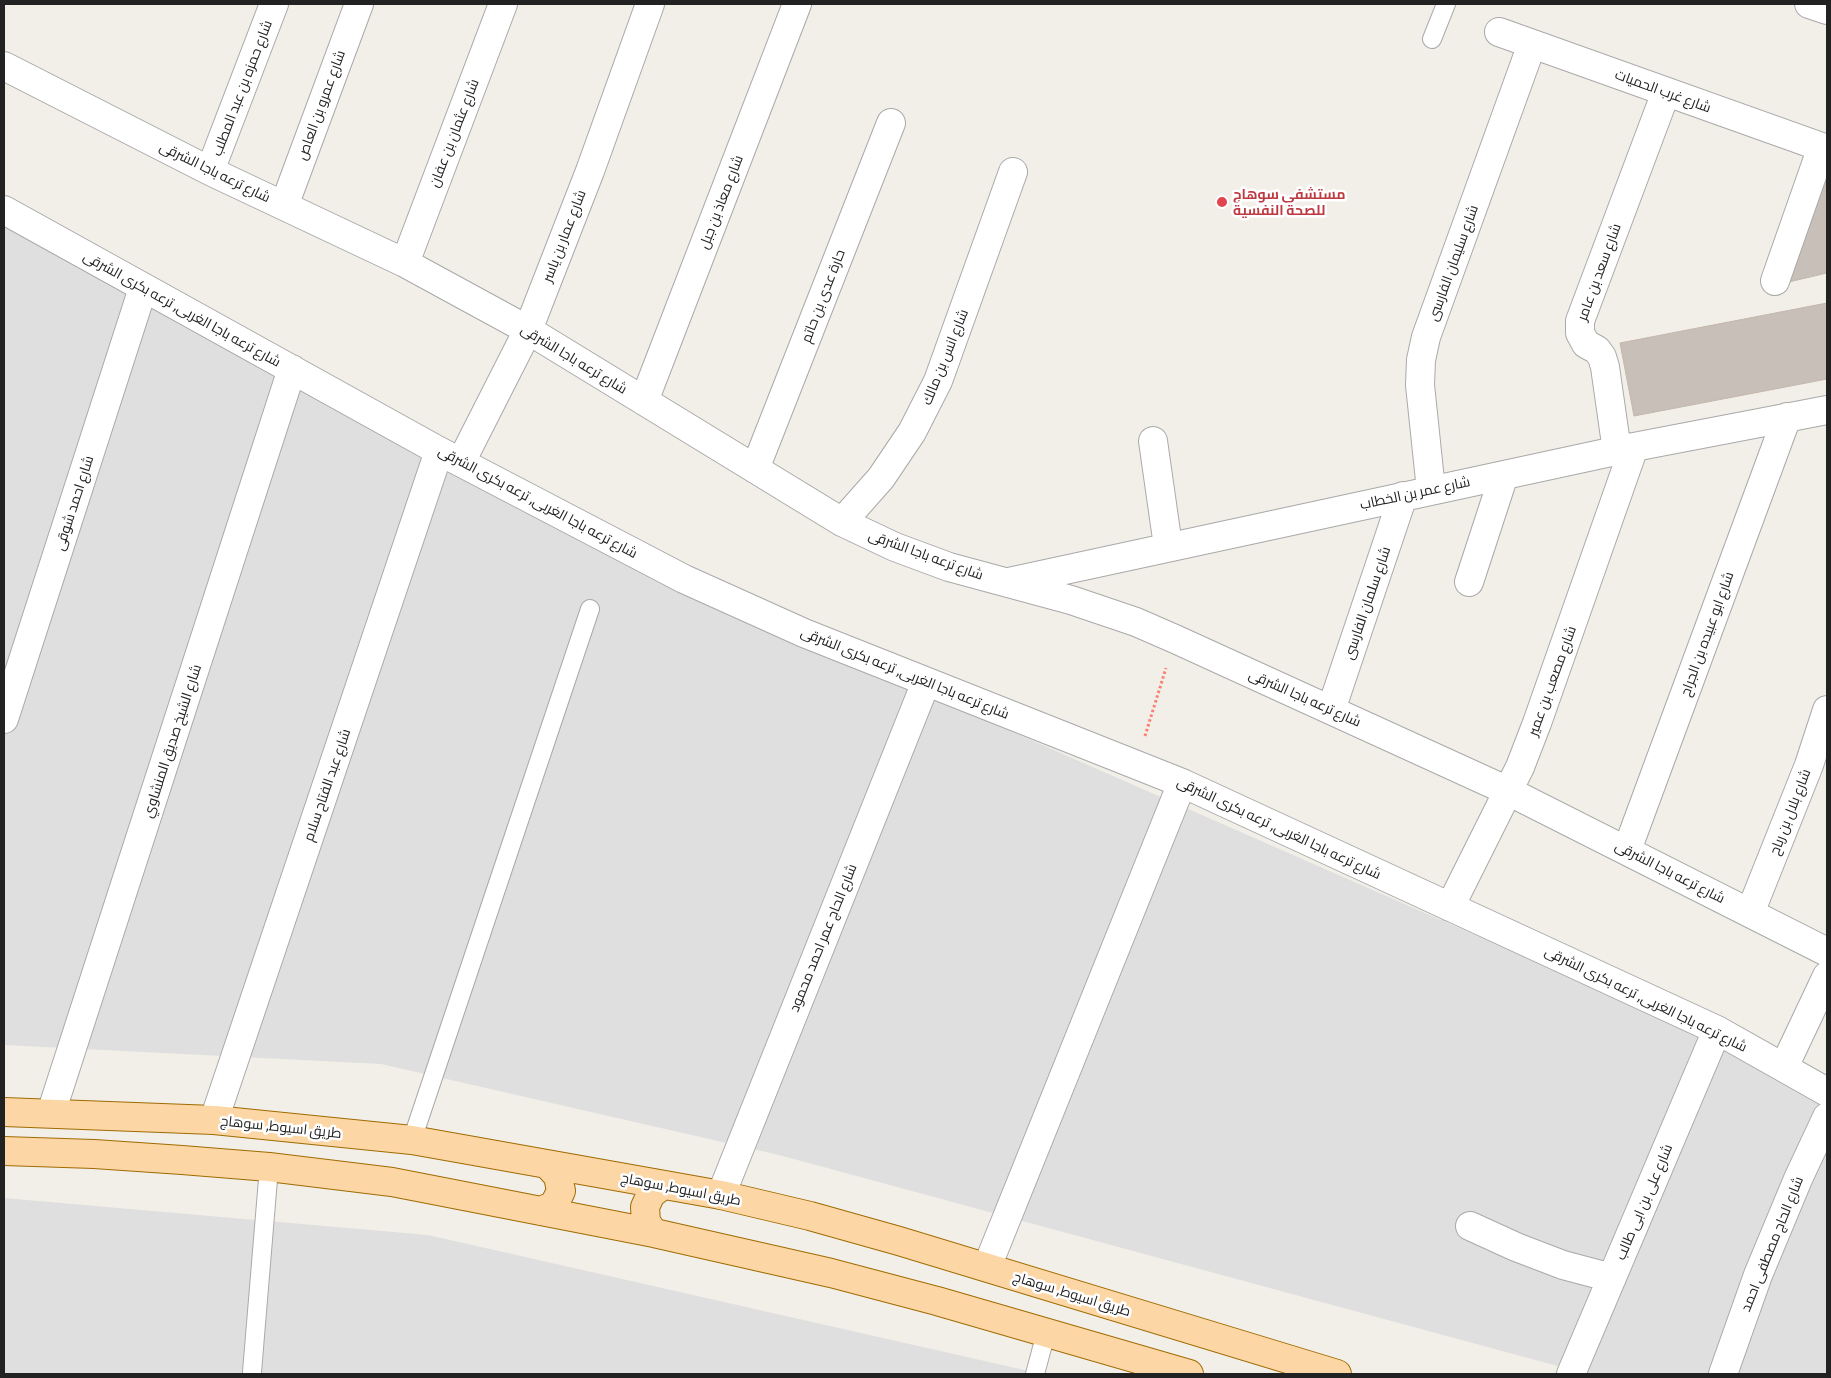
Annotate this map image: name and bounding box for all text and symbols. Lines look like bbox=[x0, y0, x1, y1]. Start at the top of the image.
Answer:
street label: شارع حمزه بن عبد المطلب bbox=[208, 18, 276, 158]
street label: شارع عمرو بن العاص bbox=[293, 48, 349, 162]
street label: شارع غرب الحميات bbox=[1613, 66, 1713, 116]
street label: شارع عثمان بن عفان bbox=[426, 76, 482, 190]
street label: شارع ترعه باجا الشرقى bbox=[157, 138, 273, 206]
street label: شارع معاذ بن جبل bbox=[695, 153, 747, 251]
place label: مستشفى سوهاج للصحة النفسية bbox=[1233, 186, 1346, 218]
street label: شارع عمار بن ياسر bbox=[539, 187, 589, 285]
marker: مستشفى سوهاج للصحة النفسية bbox=[1215, 195, 1229, 209]
street label: شارع سليمان الفارسى bbox=[1424, 203, 1482, 323]
street label: شارع سعد بن عامر bbox=[1574, 221, 1624, 323]
street label: حارة عدى بن حاتم bbox=[798, 247, 848, 345]
street label: شارع ترعه باجا الغربى, ترعه بكرى الشرقى bbox=[80, 248, 284, 370]
street label: شارع انس بن مالك bbox=[918, 307, 972, 407]
street label: شارع ترعه باجا الشرقى bbox=[518, 321, 630, 397]
street label: شارع ترعه باجا الغربى, ترعه بكرى الشرقى bbox=[436, 442, 640, 562]
street label: شارع احمد شوقى bbox=[51, 453, 97, 553]
street label: شارع عمر بن الخطاب bbox=[1358, 473, 1472, 513]
street label: شارع ترعه باجا الشرقى bbox=[866, 526, 986, 584]
street label: شارع سلمان الفارسى bbox=[1340, 544, 1394, 662]
street label: شارع ابو عبيده بن الجراح bbox=[1677, 569, 1737, 699]
street label: شارع ترعه باجا الغربى, ترعه بكرى الشرقى bbox=[798, 623, 1012, 723]
street label: شارع مصعب بن عمير bbox=[1524, 624, 1580, 738]
street label: شارع الشيخ صديق المنشاوي bbox=[139, 662, 205, 820]
street label: شارع ترعه باجا الشرقى bbox=[1246, 666, 1364, 730]
street label: شارع عبد الفتاح سلام bbox=[300, 727, 354, 843]
street label: شارع بلال بن رباح bbox=[1766, 767, 1814, 857]
street label: شارع ترعه باجا الغربى, ترعه بكرى الشرقى bbox=[1174, 773, 1384, 883]
street label: شارع ترعه باجا الشرقى bbox=[1612, 837, 1728, 907]
street label: شارع الحاج عمر احمد محمود bbox=[786, 861, 860, 1015]
street label: شارع ترعه باجا الغربى, ترعه بكرى الشرقى bbox=[1542, 943, 1750, 1055]
street label: طريق اسيوط, سوهاج bbox=[220, 1112, 342, 1142]
street label: شارع على بن ابى طالب bbox=[1612, 1142, 1676, 1262]
street label: طريق اسيوط, سوهاج bbox=[620, 1169, 742, 1209]
street label: شارع الحاج مصطفى احمد bbox=[1737, 1174, 1807, 1314]
street label: طريق اسيوط, سوهاج bbox=[1011, 1268, 1133, 1320]

